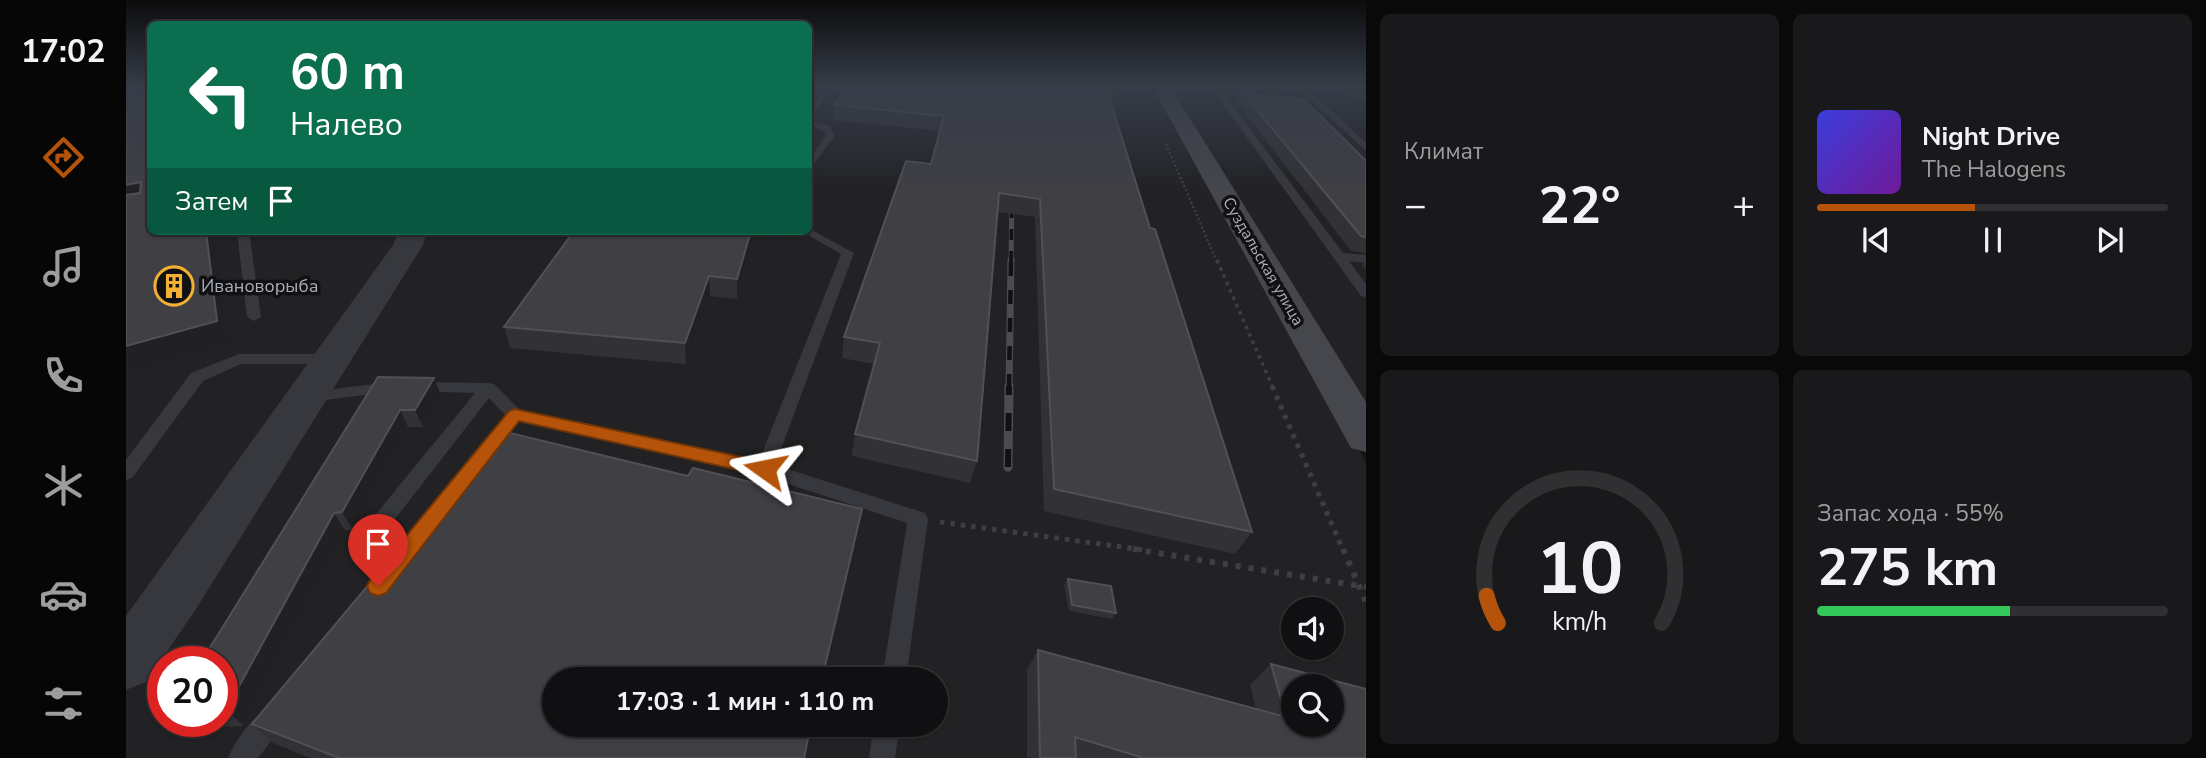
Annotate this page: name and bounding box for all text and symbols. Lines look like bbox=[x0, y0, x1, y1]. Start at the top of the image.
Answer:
text: 17:02 bbox=[21, 30, 105, 73]
text: 60 m bbox=[290, 39, 405, 106]
icon: left bbox=[175, 49, 266, 140]
text: Налево bbox=[290, 103, 403, 146]
text: Night Drive bbox=[1922, 119, 2060, 154]
icon: directions bbox=[39, 133, 88, 182]
text: Климат bbox=[1404, 136, 1483, 167]
text: The Halogens bbox=[1922, 154, 2066, 185]
text: 22° bbox=[1538, 170, 1621, 241]
text: − bbox=[1404, 180, 1427, 231]
text: + bbox=[1732, 180, 1755, 231]
icon: arrive bbox=[262, 182, 300, 220]
text: Затем bbox=[175, 184, 248, 219]
street label: Суздальская улица bbox=[1217, 193, 1309, 330]
icon: previous bbox=[1857, 221, 1895, 259]
icon: pause bbox=[1974, 221, 2012, 259]
icon: next bbox=[2091, 221, 2129, 259]
icon: music bbox=[39, 242, 88, 291]
building icon: Ивановорыба bbox=[153, 265, 195, 307]
place label: Ивановорыба bbox=[201, 274, 318, 298]
icon: phone bbox=[39, 351, 88, 400]
position arrow bbox=[728, 432, 802, 506]
icon: climate bbox=[39, 461, 88, 510]
text: Запас хода · 55% bbox=[1817, 498, 2004, 529]
pin bbox=[348, 514, 408, 586]
text: 10 bbox=[1536, 519, 1623, 619]
icon: arrive bbox=[359, 525, 397, 563]
text: 275 km bbox=[1817, 532, 1998, 603]
icon: car bbox=[39, 570, 88, 619]
map controls bbox=[1281, 597, 1344, 737]
button: sound bbox=[1281, 597, 1344, 660]
text: km/h bbox=[1552, 605, 1607, 639]
speed limit sign: 20 bbox=[147, 646, 238, 737]
button: search bbox=[1281, 674, 1344, 737]
icon: filters bbox=[39, 679, 88, 728]
text: 17:03 · 1 мин · 110 m bbox=[616, 684, 874, 719]

